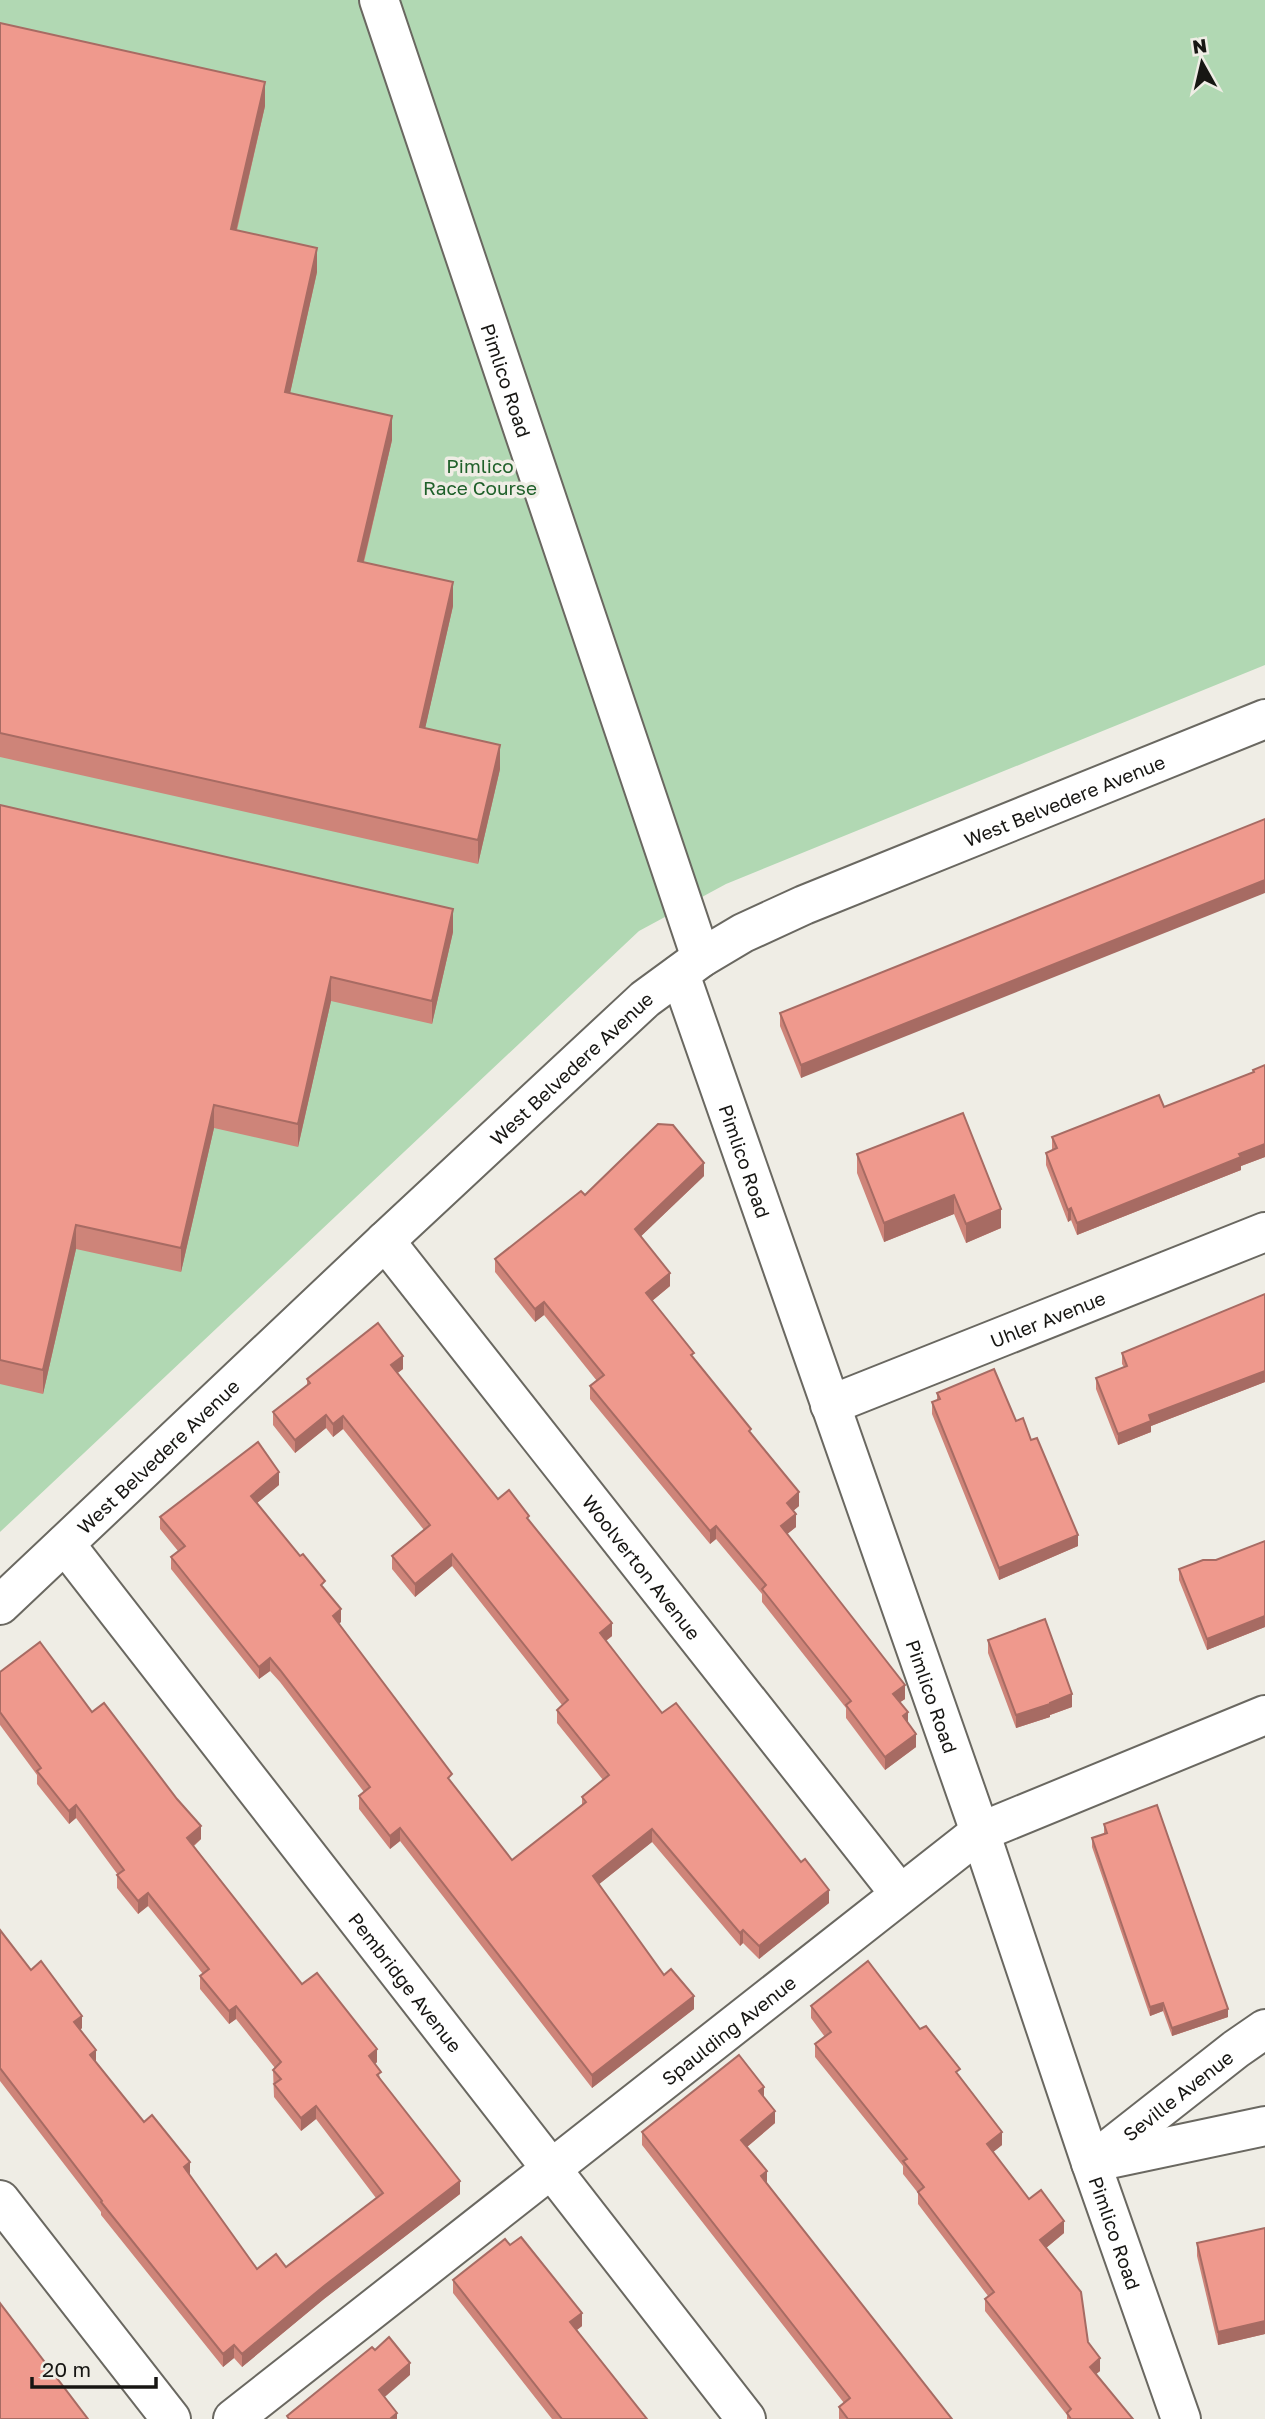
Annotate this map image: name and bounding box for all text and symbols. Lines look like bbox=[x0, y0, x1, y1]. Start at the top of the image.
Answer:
north arrow bbox=[1167, 28, 1237, 98]
text: N bbox=[1191, 33, 1208, 58]
street label: Pimlico Road bbox=[477, 320, 537, 440]
park label: Pimlico Race Course bbox=[423, 454, 537, 499]
street label: West Belvedere Avenue bbox=[960, 749, 1168, 851]
street label: West Belvedere Avenue bbox=[485, 986, 657, 1149]
street label: Pimlico Road bbox=[715, 1101, 776, 1221]
street label: Uhler Avenue bbox=[987, 1285, 1108, 1352]
street label: West Belvedere Avenue bbox=[72, 1374, 244, 1538]
street label: Woolverton Avenue bbox=[578, 1490, 706, 1644]
street label: Pimlico Road bbox=[902, 1636, 963, 1756]
street label: Pembridge Avenue bbox=[344, 1908, 467, 2056]
street label: Spaulding Avenue bbox=[657, 1970, 800, 2089]
street label: Seville Avenue bbox=[1118, 2045, 1237, 2145]
street label: Pimlico Road bbox=[1085, 2173, 1146, 2293]
scale bar bbox=[32, 2346, 156, 2390]
text: 20 m bbox=[42, 2356, 91, 2382]

